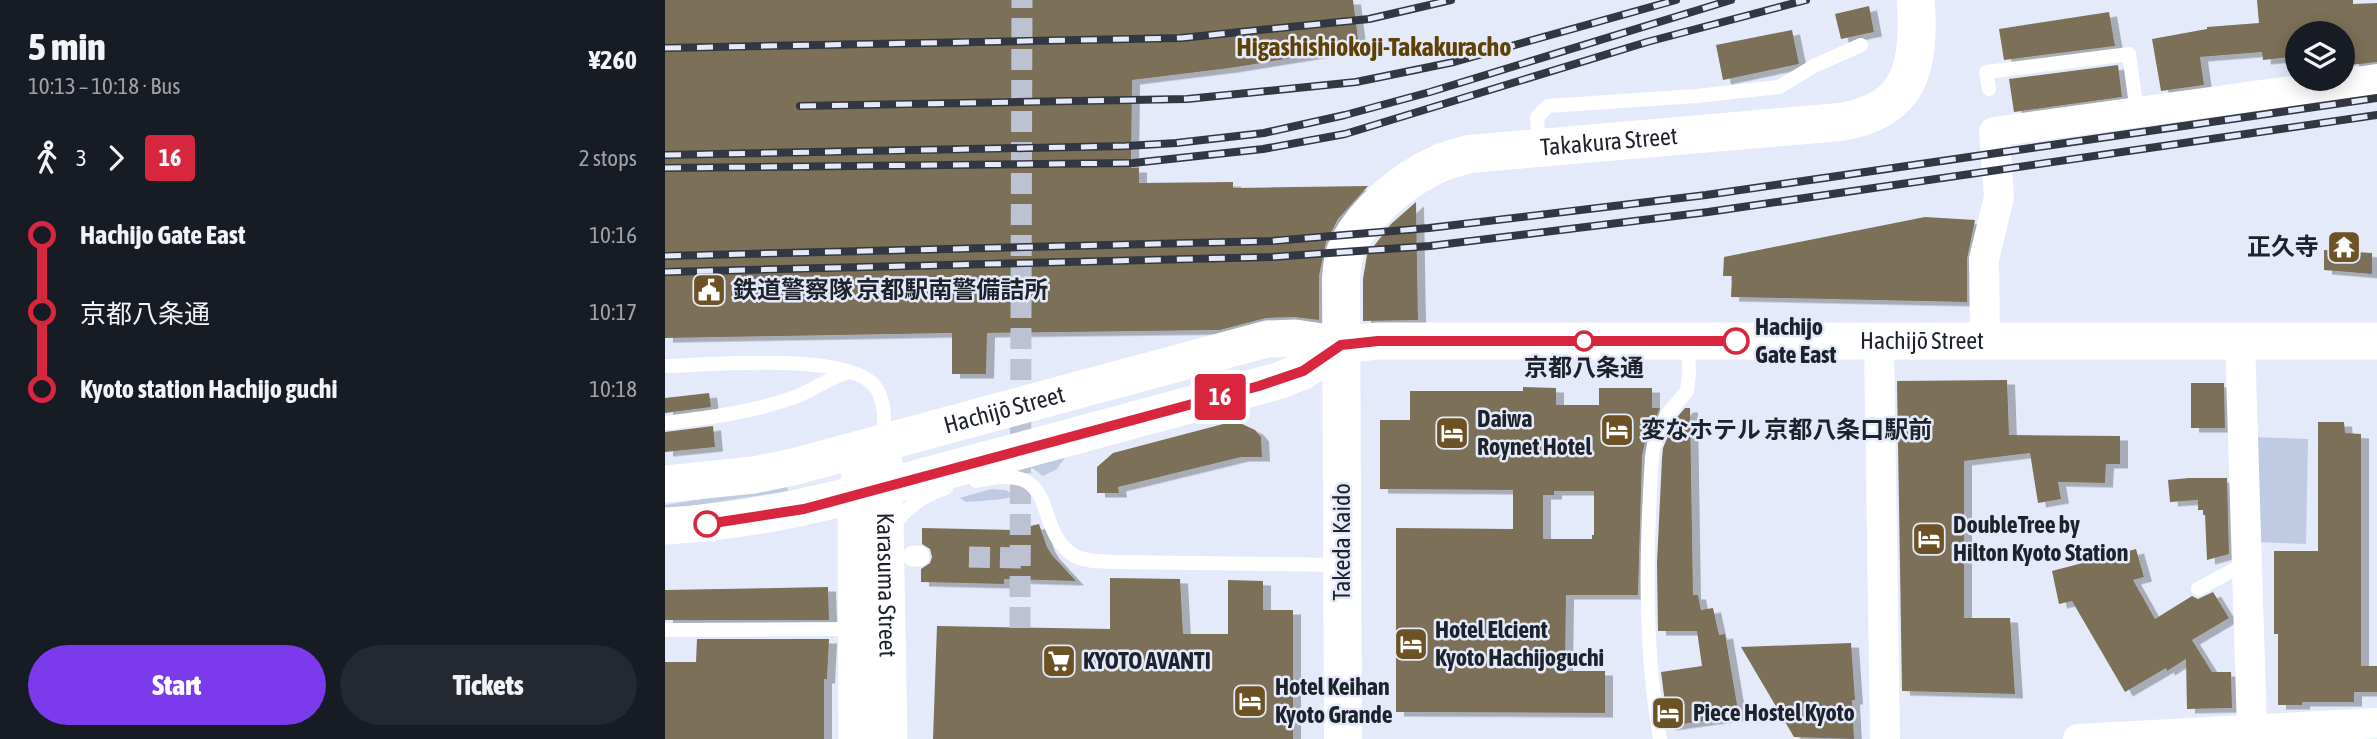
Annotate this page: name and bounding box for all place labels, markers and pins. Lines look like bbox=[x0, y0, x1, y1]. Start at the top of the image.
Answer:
temple icon: 正久寺 bbox=[2325, 228, 2363, 266]
place label: 正久寺 bbox=[2247, 233, 2319, 260]
public building icon: 鉄道警察隊 京都駅南警備詰所 bbox=[690, 271, 728, 309]
place label: 鉄道警察隊 京都駅南警備詰所 bbox=[733, 276, 1048, 303]
place label: Hachijo Gate East bbox=[1755, 313, 1837, 368]
marker: Hachijo Gate East bbox=[1723, 328, 1749, 354]
marker: 京都八条通 bbox=[1574, 331, 1594, 351]
place label: 京都八条通 bbox=[1524, 354, 1644, 381]
place label: Daiwa Roynet Hotel bbox=[1477, 405, 1592, 460]
hotel icon: 変なホテル 京都八条口駅前 bbox=[1598, 411, 1636, 449]
hotel icon: Daiwa Roynet Hotel bbox=[1433, 414, 1471, 452]
place label: 変なホテル 京都八条口駅前 bbox=[1641, 416, 1932, 443]
unlabelled marker bbox=[694, 511, 720, 537]
place label: DoubleTree by Hilton Kyoto Station bbox=[1953, 511, 2128, 566]
hotel icon: DoubleTree by Hilton Kyoto Station bbox=[1910, 520, 1948, 558]
place label: Hotel Elcient Kyoto Hachijoguchi bbox=[1435, 616, 1604, 671]
hotel icon: Hotel Elcient Kyoto Hachijoguchi bbox=[1392, 625, 1430, 663]
supermarket icon: KYOTO AVANTI bbox=[1040, 642, 1078, 680]
place label: KYOTO AVANTI bbox=[1083, 647, 1211, 674]
place label: Hotel Keihan Kyoto Grande bbox=[1275, 673, 1393, 728]
hotel icon: Hotel Keihan Kyoto Grande bbox=[1231, 682, 1269, 720]
hotel icon: Piece Hostel Kyoto bbox=[1649, 694, 1687, 732]
place label: Piece Hostel Kyoto bbox=[1693, 699, 1855, 726]

